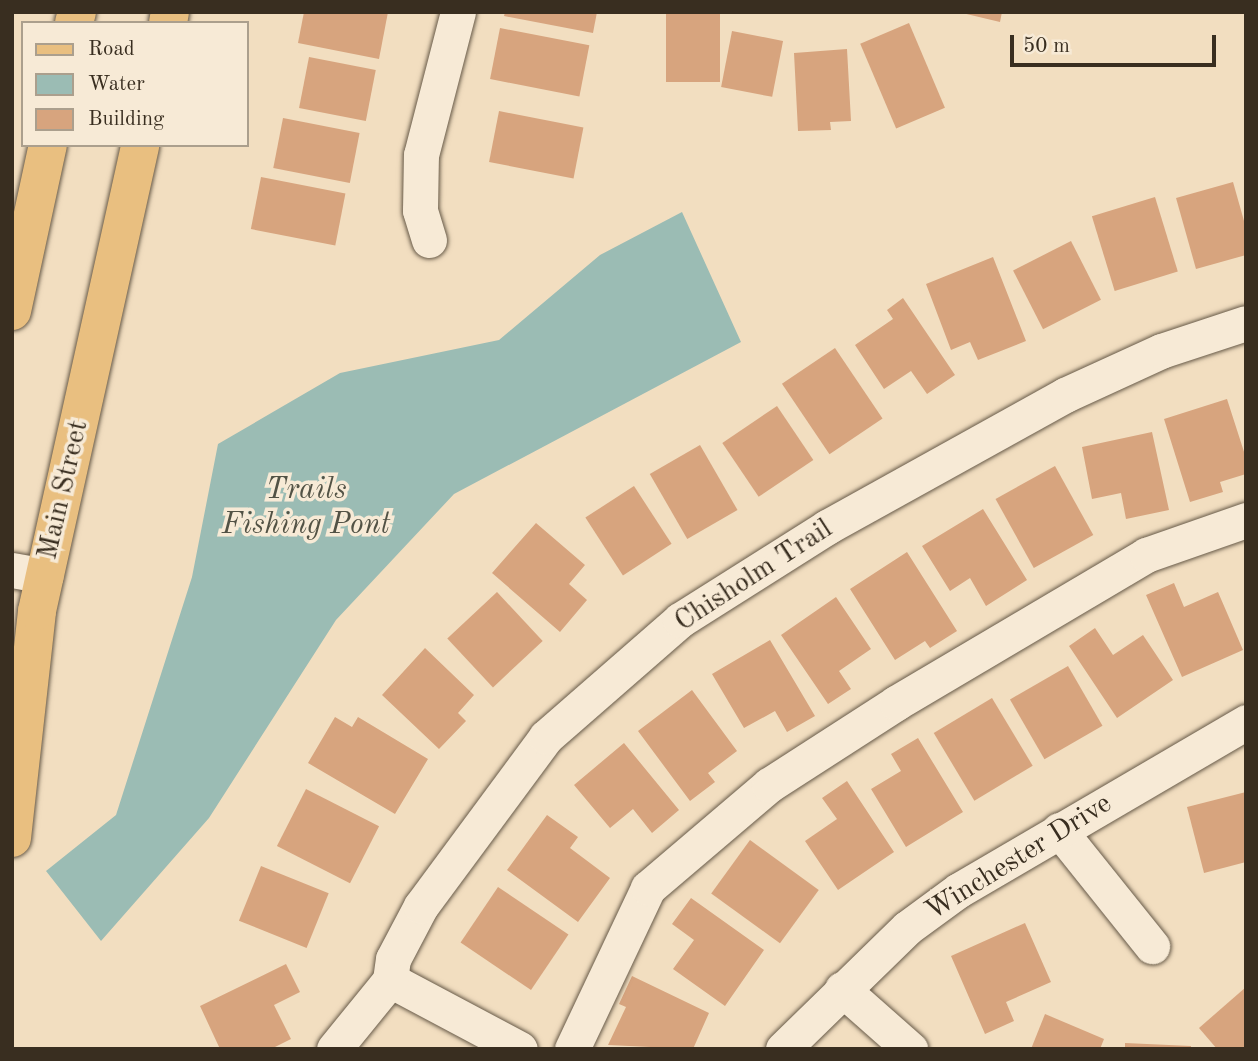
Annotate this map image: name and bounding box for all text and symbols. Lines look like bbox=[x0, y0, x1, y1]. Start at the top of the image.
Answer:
legend bbox=[21, 21, 248, 147]
scale bar bbox=[1013, 21, 1220, 65]
text: 50 m bbox=[1023, 36, 1070, 57]
text: Road bbox=[88, 39, 135, 60]
text: Water bbox=[88, 74, 145, 95]
text: Building bbox=[88, 109, 164, 130]
street label: Main Street bbox=[32, 417, 96, 563]
water label: Trails Fishing Pont bbox=[222, 472, 390, 542]
street label: Chisholm Trail bbox=[669, 513, 839, 639]
street label: Winchester Drive bbox=[920, 787, 1118, 929]

